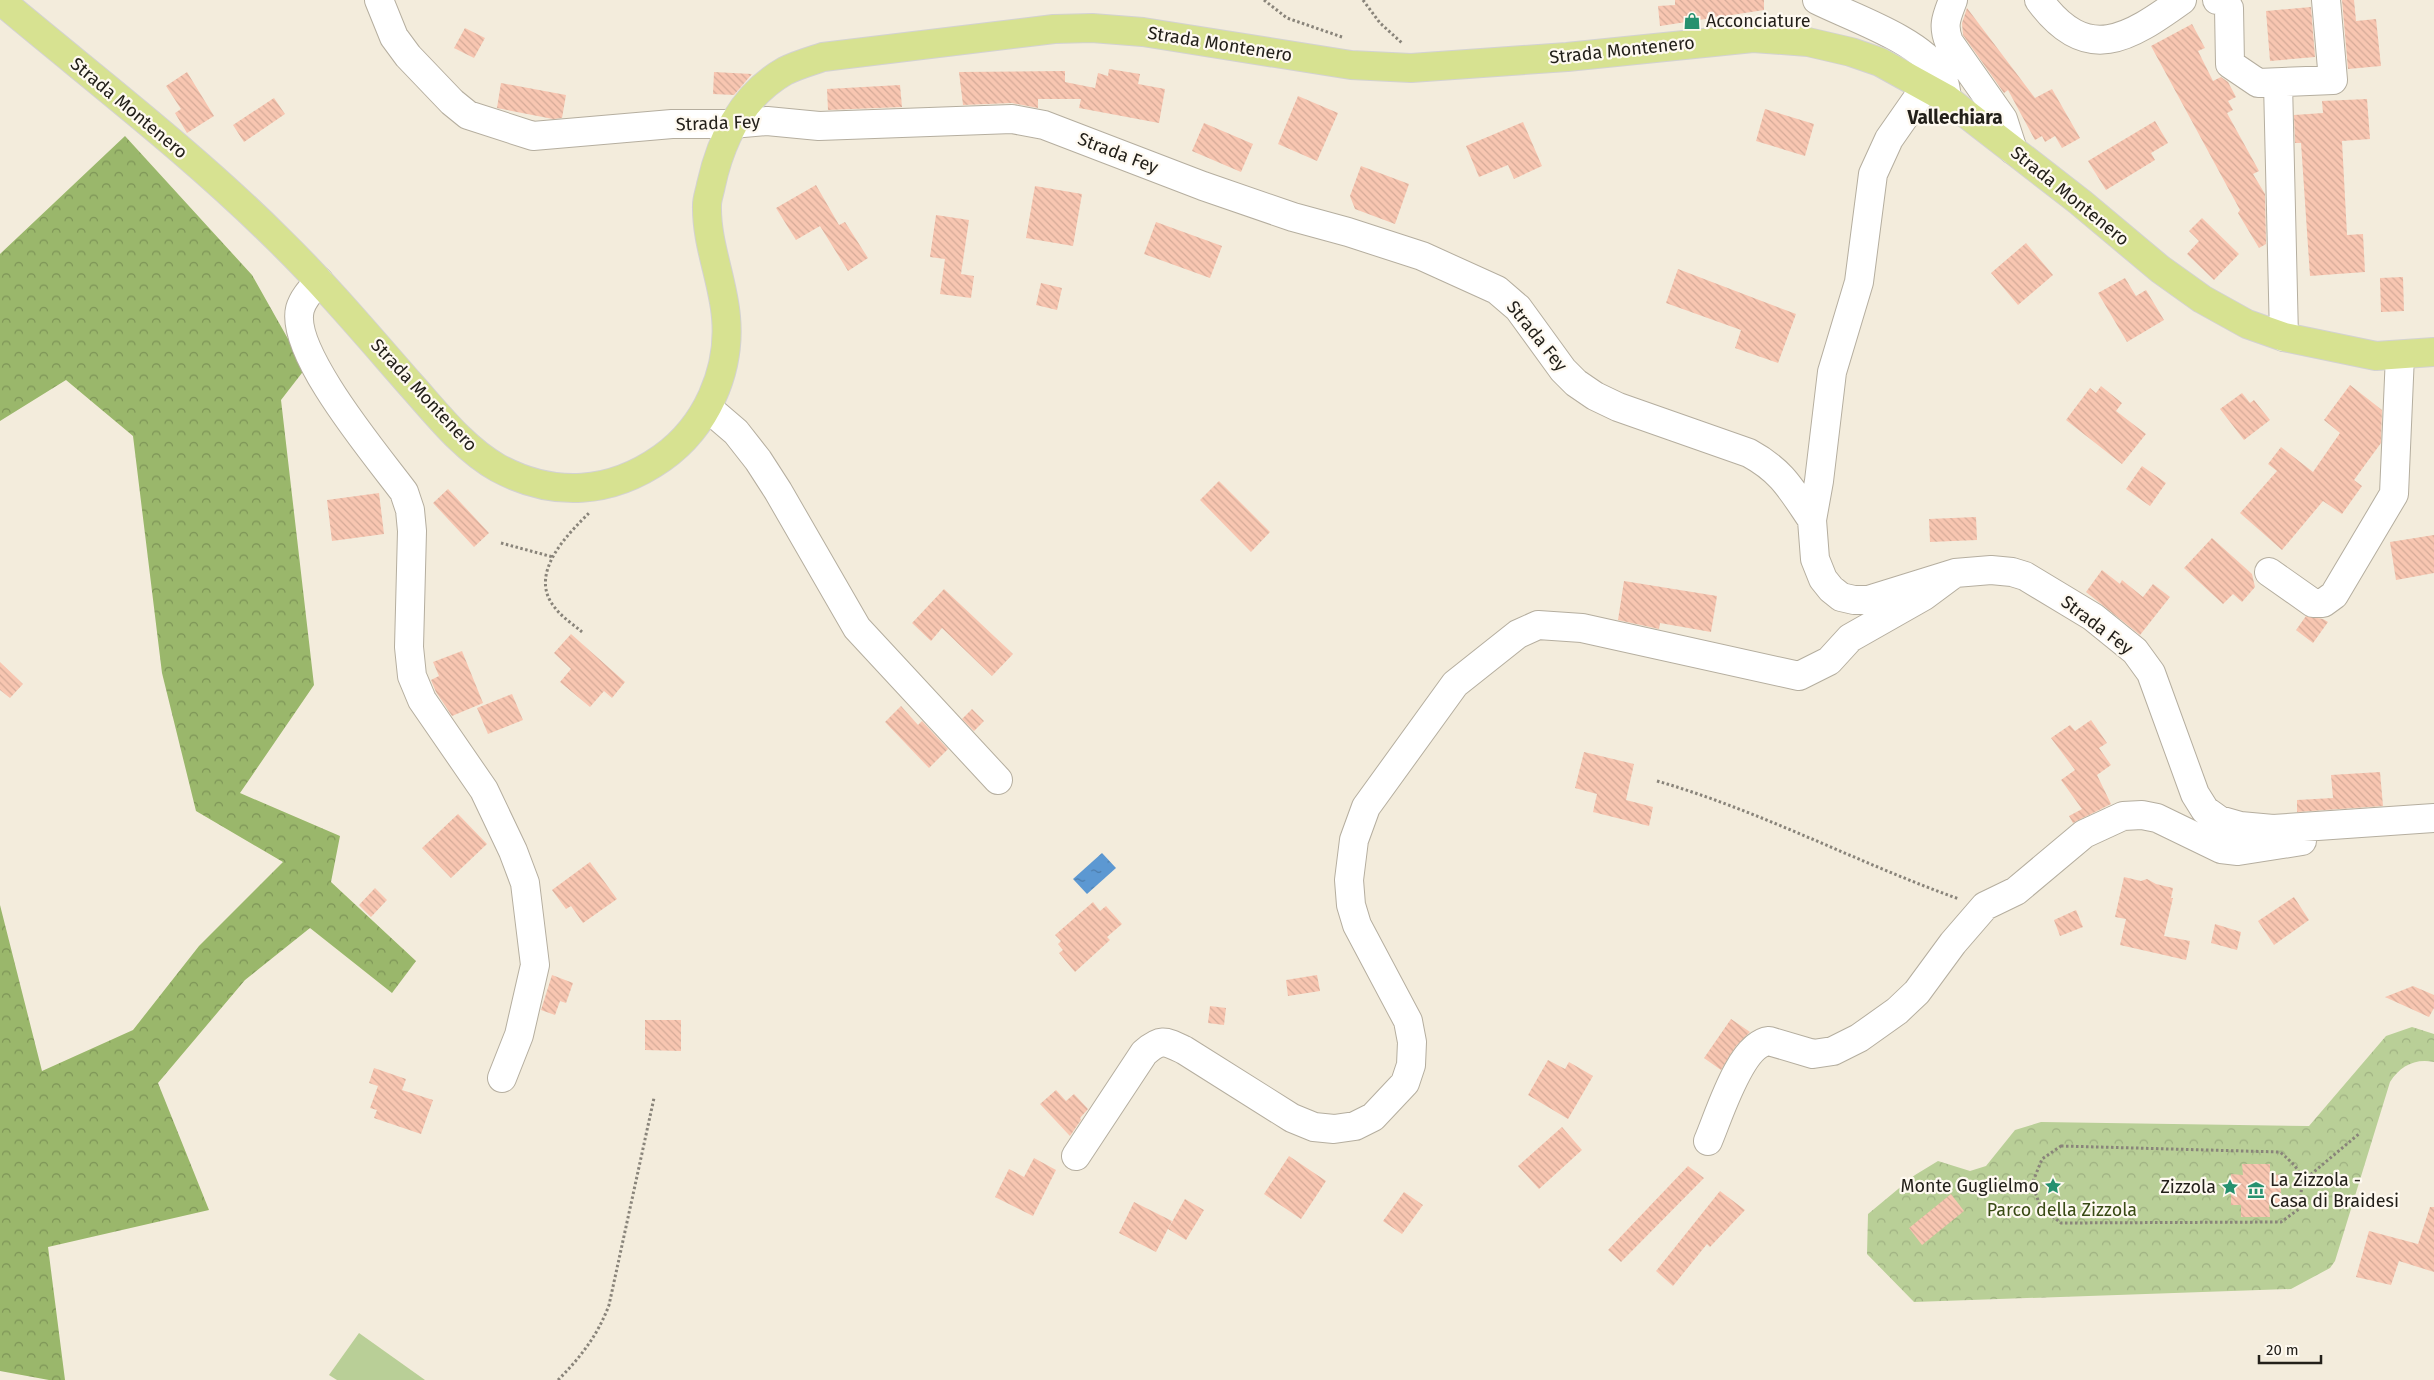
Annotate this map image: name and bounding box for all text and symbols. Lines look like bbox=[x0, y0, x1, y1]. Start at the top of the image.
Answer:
place label: Acconciature bbox=[1706, 10, 1811, 32]
shop icon: Acconciature bbox=[1682, 11, 1702, 31]
street label: Strada Montenero bbox=[1146, 22, 1294, 66]
street label: Strada Montenero bbox=[1548, 31, 1696, 69]
street label: Strada Montenero bbox=[66, 53, 192, 163]
district label: Vallechiara bbox=[1906, 106, 2003, 129]
street label: Strada Fey bbox=[675, 111, 761, 135]
street label: Strada Fey bbox=[1075, 128, 1162, 178]
street label: Strada Montenero bbox=[2006, 141, 2134, 251]
street label: Strada Fey bbox=[1502, 296, 1572, 376]
street label: Strada Montenero bbox=[366, 334, 482, 456]
street label: Strada Fey bbox=[2057, 591, 2137, 659]
place label: La Zizzola - Casa di Braidesi bbox=[2270, 1169, 2399, 1212]
place label: Monte Guglielmo bbox=[1901, 1175, 2039, 1197]
place icon: Monte Guglielmo bbox=[2043, 1176, 2063, 1196]
place label: Zizzola bbox=[2160, 1176, 2216, 1198]
place icon: Zizzola bbox=[2220, 1177, 2240, 1197]
museum icon: La Zizzola - Casa di Braidesi bbox=[2246, 1180, 2266, 1200]
park label: Parco della Zizzola bbox=[1987, 1199, 2137, 1221]
scale bar bbox=[2259, 1332, 2322, 1364]
text: 20 m bbox=[2266, 1341, 2299, 1359]

